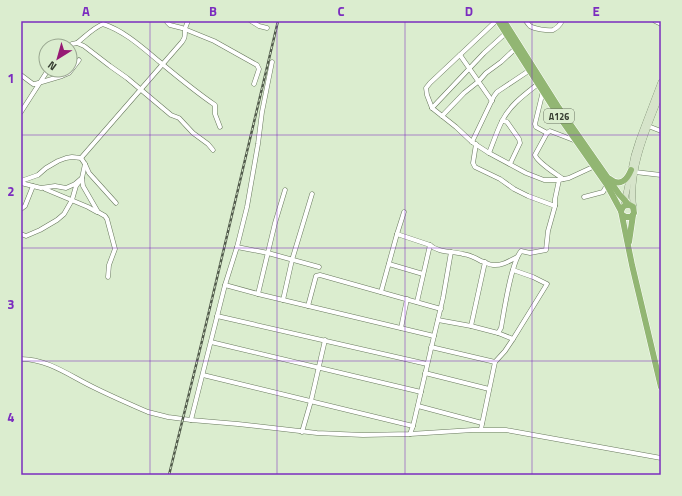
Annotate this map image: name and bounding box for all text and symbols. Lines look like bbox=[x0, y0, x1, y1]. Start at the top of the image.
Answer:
text: A bbox=[82, 1, 90, 21]
text: B bbox=[209, 1, 217, 21]
text: C bbox=[337, 1, 345, 21]
text: D bbox=[465, 1, 473, 21]
text: E bbox=[592, 1, 600, 21]
north arrow bbox=[38, 38, 78, 78]
text: N bbox=[44, 57, 60, 75]
text: 1 bbox=[7, 68, 15, 88]
road number: A126 bbox=[544, 109, 574, 123]
text: 2 bbox=[7, 181, 15, 201]
text: 3 bbox=[7, 294, 15, 314]
text: 4 bbox=[7, 407, 15, 427]

